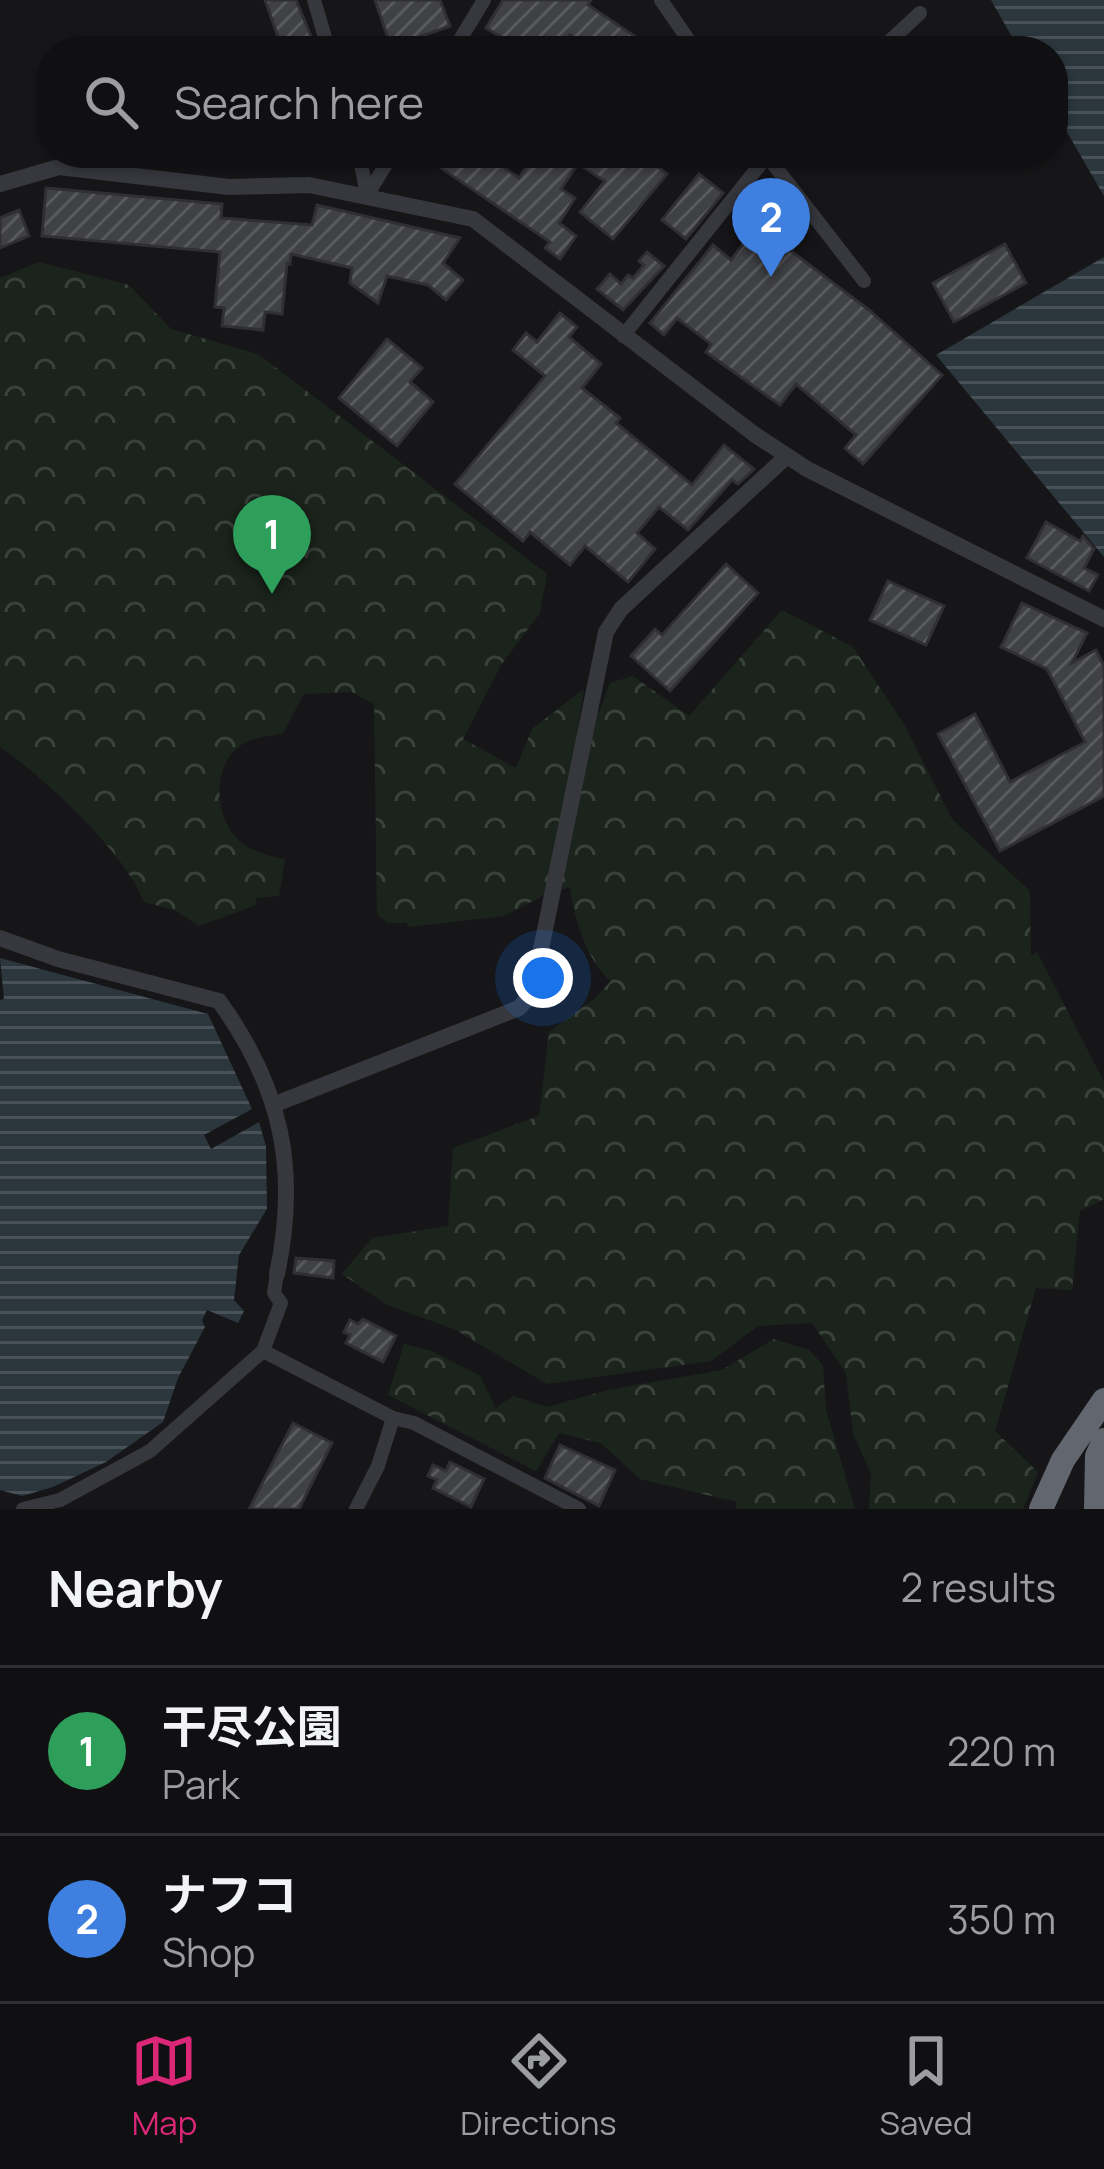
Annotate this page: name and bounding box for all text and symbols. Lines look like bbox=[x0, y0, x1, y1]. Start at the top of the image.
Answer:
search box bbox=[36, 36, 1068, 168]
icon: search bbox=[78, 69, 144, 135]
text: Search here bbox=[174, 71, 424, 133]
pin: 2 bbox=[732, 178, 810, 277]
pin: 1 bbox=[233, 495, 311, 594]
your location bbox=[513, 948, 573, 1008]
text: Nearby bbox=[48, 1553, 223, 1622]
text: 2 results bbox=[901, 1560, 1056, 1614]
text: 干尽公園 bbox=[162, 1695, 342, 1757]
text: 1 bbox=[78, 1724, 96, 1778]
text: 220 m bbox=[947, 1724, 1056, 1778]
text: Park bbox=[162, 1757, 240, 1811]
text: ナフコ bbox=[162, 1863, 297, 1925]
text: 2 bbox=[75, 1892, 99, 1946]
text: 350 m bbox=[947, 1892, 1056, 1946]
text: Shop bbox=[162, 1925, 255, 1979]
tab: Map bbox=[131, 2028, 197, 2145]
tab: Directions bbox=[460, 2028, 617, 2145]
tab: Saved bbox=[880, 2028, 973, 2145]

